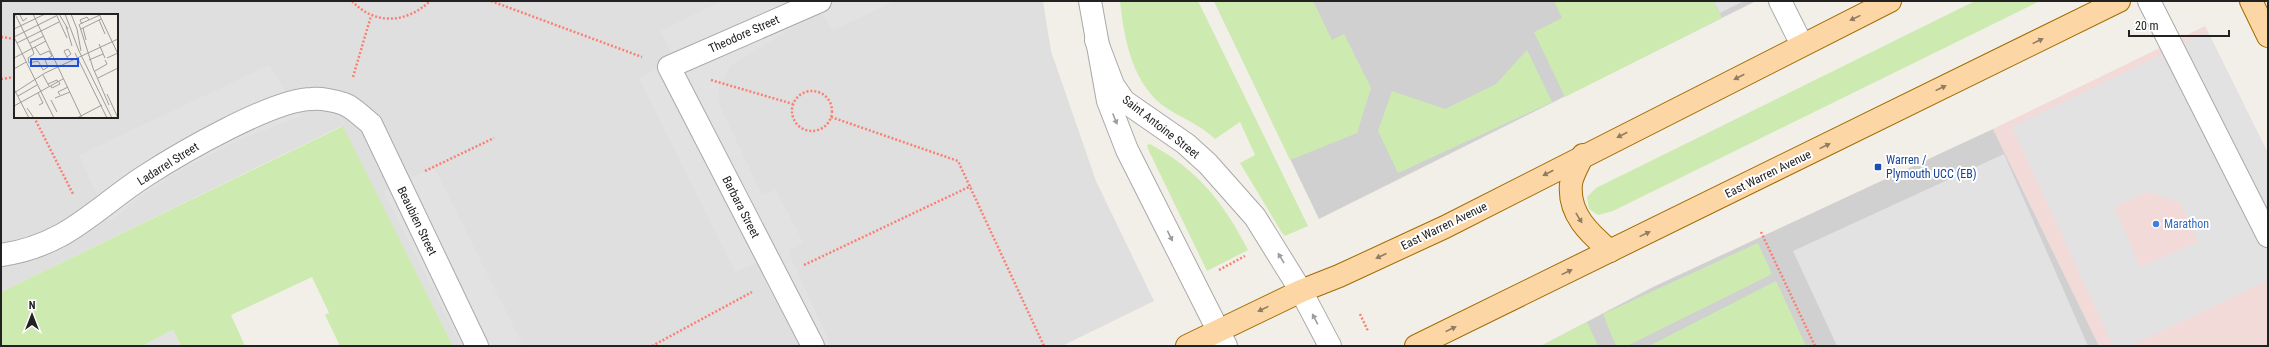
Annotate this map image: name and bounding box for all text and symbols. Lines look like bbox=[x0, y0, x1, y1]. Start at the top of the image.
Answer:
street label: Theodore Street bbox=[707, 12, 782, 56]
scale bar bbox=[2129, 12, 2229, 38]
inset map bbox=[14, 14, 118, 118]
one-way arrow bbox=[1849, 15, 1860, 21]
text: 20 m bbox=[2135, 19, 2159, 33]
one-way arrow bbox=[2032, 38, 2044, 44]
one-way arrow bbox=[1733, 74, 1744, 80]
one-way arrow bbox=[1936, 85, 1947, 91]
street label: Saint Antoine Street bbox=[1120, 93, 1203, 162]
one-way arrow bbox=[1112, 113, 1118, 125]
one-way arrow bbox=[1617, 132, 1628, 138]
street label: Ladarrel Street bbox=[135, 139, 202, 188]
one-way arrow bbox=[1819, 143, 1830, 149]
street label: East Warren Avenue bbox=[1723, 147, 1814, 201]
place label: Warren / Plymouth UCC (EB) bbox=[1886, 153, 1977, 181]
marker: Warren / Plymouth UCC (EB) bbox=[1873, 162, 1883, 172]
one-way arrow bbox=[1542, 170, 1554, 177]
street label: Barbara Street bbox=[719, 174, 763, 241]
street label: Beaubien Street bbox=[394, 184, 440, 258]
street label: East Warren Avenue bbox=[1399, 199, 1490, 253]
one-way arrow bbox=[1576, 212, 1583, 224]
place label: Marathon bbox=[2164, 217, 2209, 231]
marker: Marathon bbox=[2151, 219, 2161, 229]
one-way arrow bbox=[1639, 230, 1651, 237]
one-way arrow bbox=[1167, 231, 1173, 242]
one-way arrow bbox=[1277, 253, 1285, 263]
one-way arrow bbox=[1376, 253, 1387, 259]
one-way arrow bbox=[1562, 268, 1573, 275]
north arrow bbox=[12, 295, 52, 335]
text: N bbox=[29, 299, 36, 312]
one-way arrow bbox=[1257, 306, 1269, 313]
one-way arrow bbox=[1312, 313, 1319, 324]
one-way arrow bbox=[1445, 326, 1456, 332]

